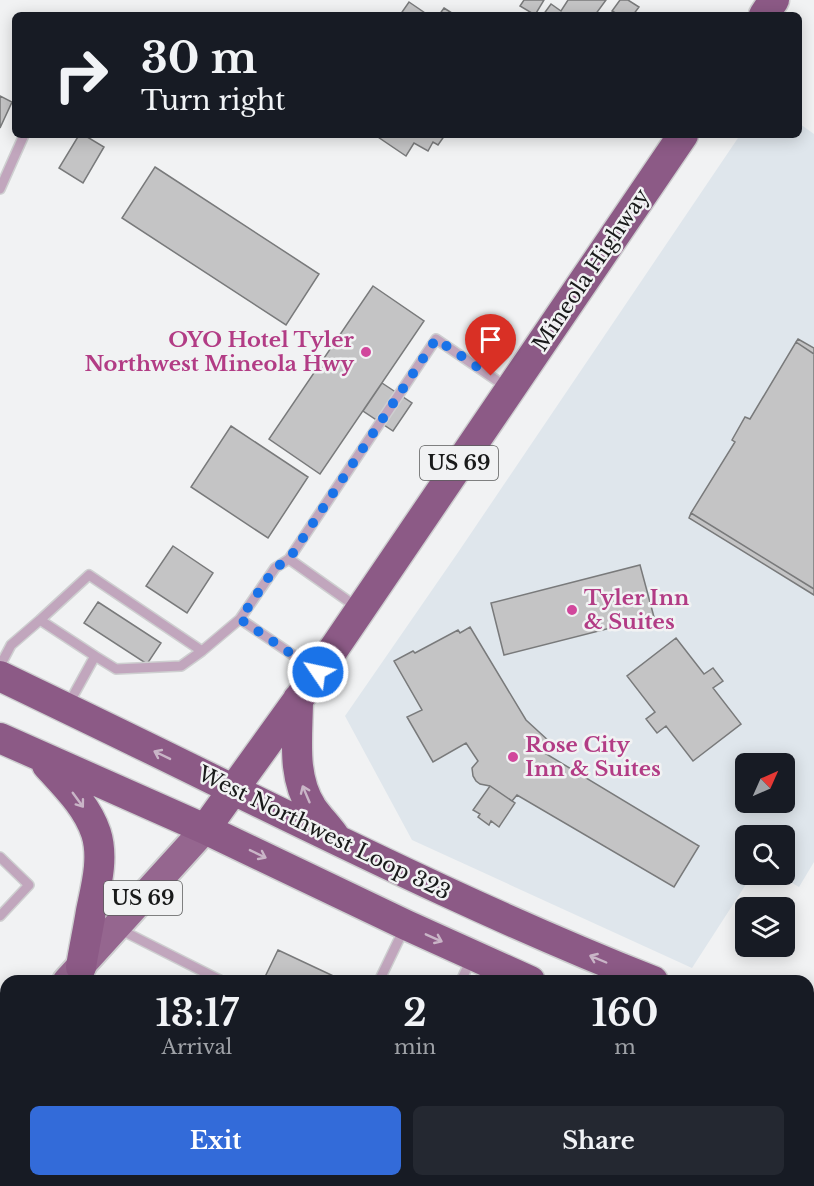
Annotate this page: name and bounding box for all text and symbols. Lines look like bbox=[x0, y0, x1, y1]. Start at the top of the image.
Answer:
text: 30 m bbox=[141, 32, 257, 84]
icon: right bbox=[42, 36, 120, 114]
text: Turn right bbox=[141, 84, 285, 117]
street label: Mineola Highway bbox=[527, 183, 655, 356]
pin bbox=[465, 314, 516, 376]
icon: arrive bbox=[474, 323, 507, 356]
place label: OYO Hotel Tyler Northwest Mineola Hwy bbox=[84, 327, 355, 377]
marker: OYO Hotel Tyler Northwest Mineola Hwy bbox=[359, 345, 373, 359]
road number: US 69 bbox=[420, 446, 498, 480]
place label: Tyler Inn & Suites bbox=[584, 585, 689, 635]
marker: Tyler Inn & Suites bbox=[565, 603, 579, 617]
position arrow bbox=[286, 640, 350, 704]
place label: Rose City Inn & Suites bbox=[525, 732, 661, 782]
one-way arrow bbox=[154, 748, 172, 760]
marker: Rose City Inn & Suites bbox=[506, 750, 520, 764]
north arrow bbox=[735, 753, 795, 813]
map controls bbox=[735, 753, 795, 957]
street label: West Northwest Loop 323 bbox=[193, 760, 454, 906]
one-way arrow bbox=[299, 785, 311, 803]
one-way arrow bbox=[71, 792, 84, 808]
button: search bbox=[735, 825, 795, 885]
one-way arrow bbox=[248, 849, 266, 860]
road number: US 69 bbox=[104, 881, 182, 915]
button: layers bbox=[735, 897, 795, 957]
one-way arrow bbox=[425, 933, 443, 944]
one-way arrow bbox=[590, 953, 608, 964]
text: 13:17 bbox=[155, 991, 239, 1036]
text: 2 bbox=[403, 991, 427, 1036]
text: 160 bbox=[591, 991, 659, 1036]
text: Arrival bbox=[162, 1035, 232, 1059]
text: min bbox=[394, 1035, 436, 1059]
text: m bbox=[614, 1035, 636, 1059]
button: Exit bbox=[30, 1106, 401, 1175]
button: Share bbox=[413, 1106, 784, 1175]

